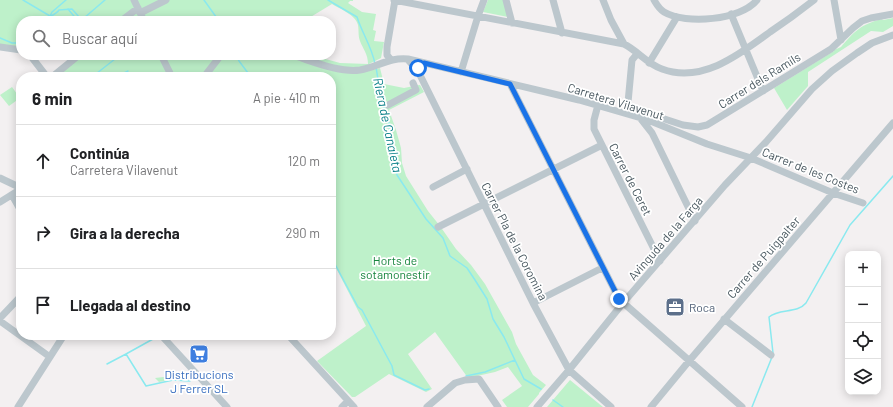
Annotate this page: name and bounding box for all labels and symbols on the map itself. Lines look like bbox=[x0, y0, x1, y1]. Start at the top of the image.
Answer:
street label: Carrer dels Ramils bbox=[715, 49, 803, 111]
route start bbox=[409, 59, 427, 77]
water label: Riera de Canaleta bbox=[370, 76, 406, 174]
street label: Carretera Vilavenut bbox=[566, 80, 666, 122]
street label: Carrer de Ceret bbox=[607, 141, 655, 217]
street label: Carrer de les Costes bbox=[760, 144, 862, 196]
street label: Carrer Pla de la Coromina bbox=[479, 180, 551, 302]
street label: Avinguda de la Farga bbox=[625, 193, 705, 283]
street label: Carrer de Puigpalter bbox=[724, 213, 803, 301]
park label: Horts de sotamonestir bbox=[360, 253, 430, 281]
route end bbox=[610, 290, 628, 308]
office icon: Roca bbox=[664, 296, 686, 318]
place label: Roca bbox=[689, 300, 715, 314]
supermarket icon: Distribucions J Ferrer SL bbox=[188, 343, 210, 365]
place label: Distribucions J Ferrer SL bbox=[164, 367, 234, 395]

